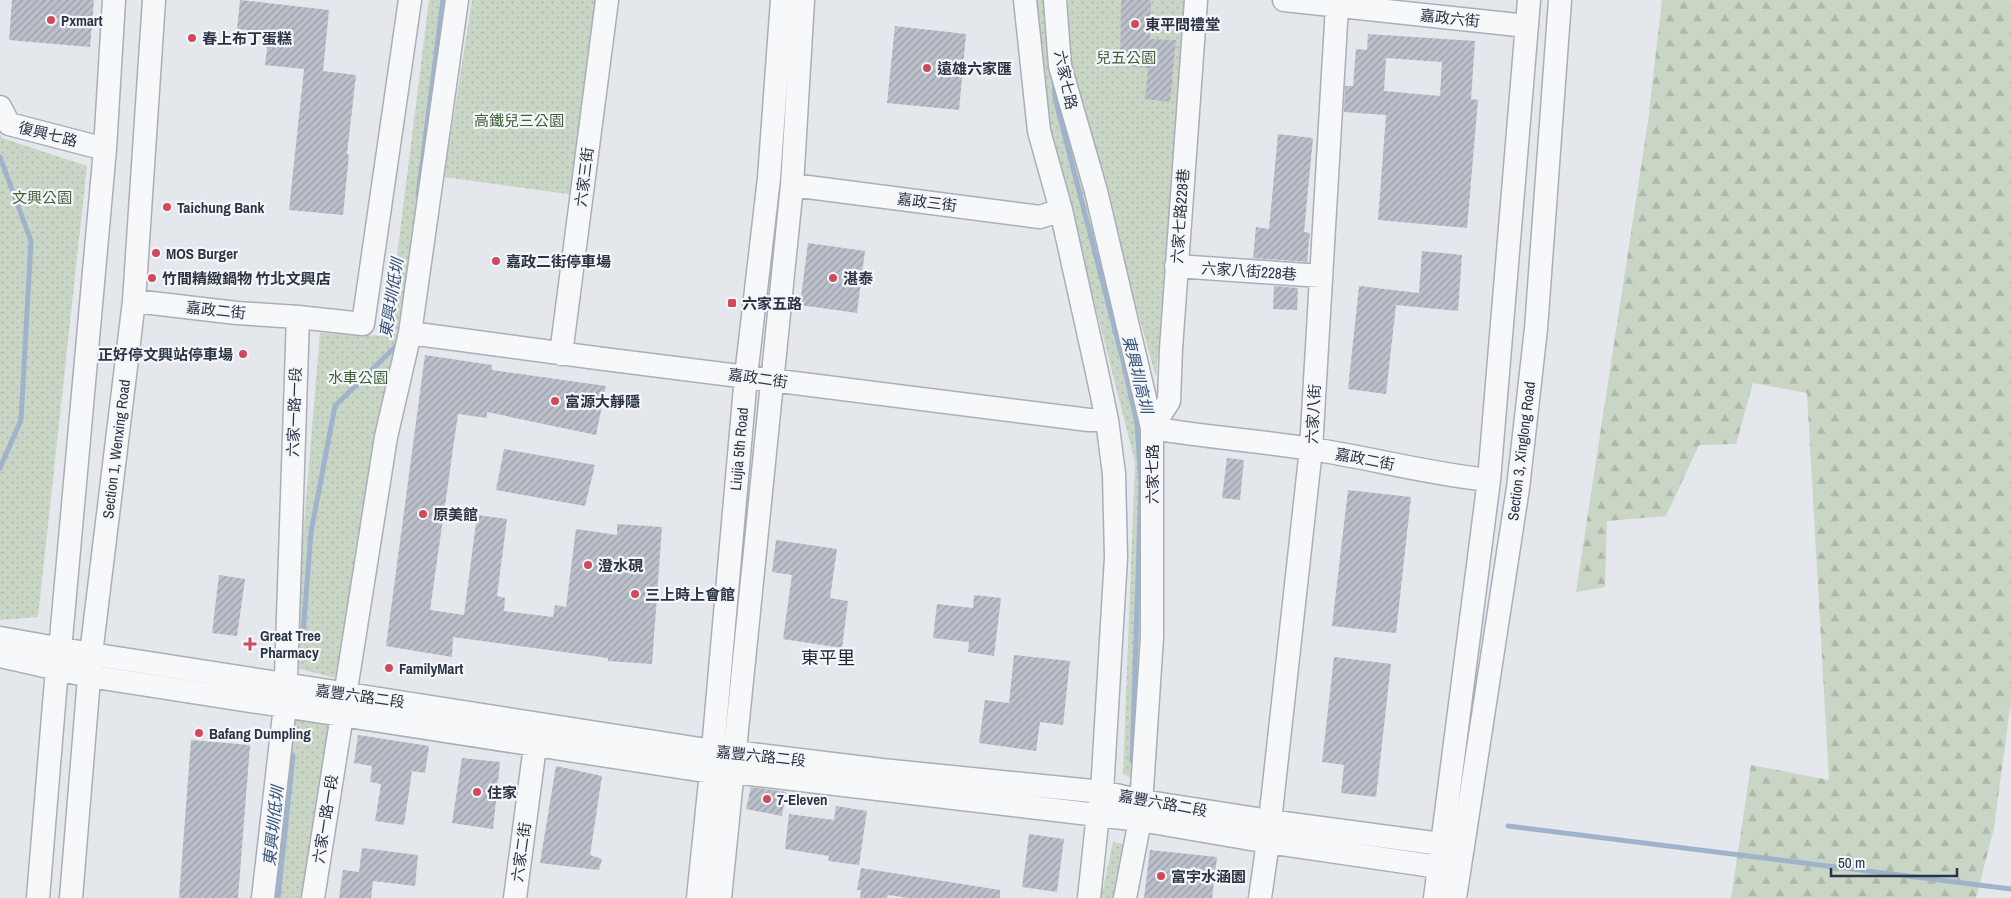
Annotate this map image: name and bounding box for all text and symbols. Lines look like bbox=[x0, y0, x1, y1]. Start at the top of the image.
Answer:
street label: 嘉政六街 bbox=[1419, 4, 1481, 32]
place label: Pxmart bbox=[61, 10, 103, 31]
marker: Pxmart bbox=[45, 14, 57, 26]
place label: 東平問禮堂 bbox=[1145, 14, 1220, 35]
marker: 東平問禮堂 bbox=[1129, 18, 1141, 30]
place label: 春上布丁蛋糕 bbox=[202, 28, 292, 49]
marker: 春上布丁蛋糕 bbox=[186, 32, 198, 44]
park label: 兒五公園 bbox=[1096, 47, 1156, 68]
street label: 六家七路 bbox=[1049, 48, 1083, 112]
place label: 遠雄六家匯 bbox=[937, 58, 1012, 79]
marker: 遠雄六家匯 bbox=[921, 62, 933, 74]
park label: 高鐵兒三公園 bbox=[474, 110, 564, 131]
street label: 復興七路 bbox=[16, 117, 80, 151]
street label: 六家三街 bbox=[570, 146, 598, 208]
street label: 六家七路228巷 bbox=[1166, 168, 1194, 264]
park label: 文興公園 bbox=[12, 187, 72, 208]
street label: 嘉政三街 bbox=[896, 188, 958, 216]
place label: Taichung Bank bbox=[177, 197, 264, 218]
marker: Taichung Bank bbox=[161, 201, 173, 213]
place label: MOS Burger bbox=[166, 243, 238, 264]
marker: MOS Burger bbox=[150, 247, 162, 259]
place label: 嘉政二街停車場 bbox=[506, 251, 611, 272]
water label: 東興圳低圳 bbox=[374, 255, 408, 339]
marker: 嘉政二街停車場 bbox=[490, 255, 502, 267]
street label: 六家八街228巷 bbox=[1201, 257, 1297, 285]
place label: 竹間精緻鍋物 竹北文興店 bbox=[162, 268, 330, 289]
place label: 湛泰 bbox=[843, 268, 874, 289]
marker: 竹間精緻鍋物 竹北文興店 bbox=[146, 272, 158, 284]
marker: 湛泰 bbox=[827, 272, 839, 284]
place label: 六家五路 bbox=[742, 293, 802, 314]
street label: 嘉政二街 bbox=[185, 296, 247, 324]
marker: 六家五路 bbox=[726, 297, 738, 309]
water label: 東興圳高圳 bbox=[1118, 333, 1159, 417]
place label: 正好停文興站停車場 bbox=[98, 344, 233, 365]
marker: 正好停文興站停車場 bbox=[237, 348, 249, 360]
street label: 嘉政二街 bbox=[727, 363, 789, 393]
street label: 六家一路一段 bbox=[282, 367, 306, 457]
park label: 水車公園 bbox=[328, 367, 388, 388]
street label: Section 1, Wenxing Road bbox=[97, 378, 135, 520]
street label: Section 3, Xinglong Road bbox=[1502, 380, 1540, 522]
street label: 六家八街 bbox=[1301, 383, 1325, 445]
place label: 富源大靜隱 bbox=[565, 391, 640, 412]
marker: 富源大靜隱 bbox=[549, 395, 561, 407]
street label: Liujia 5th Road bbox=[725, 407, 753, 491]
street label: 嘉政二街 bbox=[1334, 443, 1396, 475]
street label: 六家七路 bbox=[1142, 444, 1163, 504]
place label: 原美館 bbox=[433, 504, 478, 525]
marker: 原美館 bbox=[417, 508, 429, 520]
place label: 澄水硯 bbox=[598, 555, 644, 576]
marker: 澄水硯 bbox=[582, 559, 594, 571]
place label: 三上時上會館 bbox=[645, 584, 735, 605]
marker: 三上時上會館 bbox=[629, 588, 641, 600]
place label: Great Tree Pharmacy bbox=[260, 625, 321, 663]
marker: Great Tree Pharmacy bbox=[244, 638, 256, 650]
district label: 東平里 bbox=[801, 645, 855, 670]
place label: FamilyMart bbox=[399, 658, 463, 679]
marker: FamilyMart bbox=[383, 662, 395, 674]
street label: 嘉豐六路二段 bbox=[314, 679, 406, 713]
place label: Bafang Dumpling bbox=[209, 723, 311, 744]
marker: Bafang Dumpling bbox=[193, 727, 205, 739]
street label: 嘉豐六路二段 bbox=[715, 741, 807, 771]
street label: 六家一路一段 bbox=[308, 773, 342, 865]
place label: 住家 bbox=[487, 782, 517, 803]
water label: 東興圳低圳 bbox=[258, 783, 288, 867]
street label: 嘉豐六路二段 bbox=[1117, 785, 1209, 821]
marker: 住家 bbox=[471, 786, 483, 798]
place label: 7-Eleven bbox=[777, 789, 828, 810]
marker: 7-Eleven bbox=[761, 793, 773, 805]
street label: 六家二街 bbox=[506, 821, 536, 883]
scale bar bbox=[1831, 846, 1957, 878]
text: 50 m bbox=[1838, 852, 1865, 873]
place label: 富宇水涵園 bbox=[1171, 866, 1246, 887]
marker: 富宇水涵園 bbox=[1155, 870, 1167, 882]

